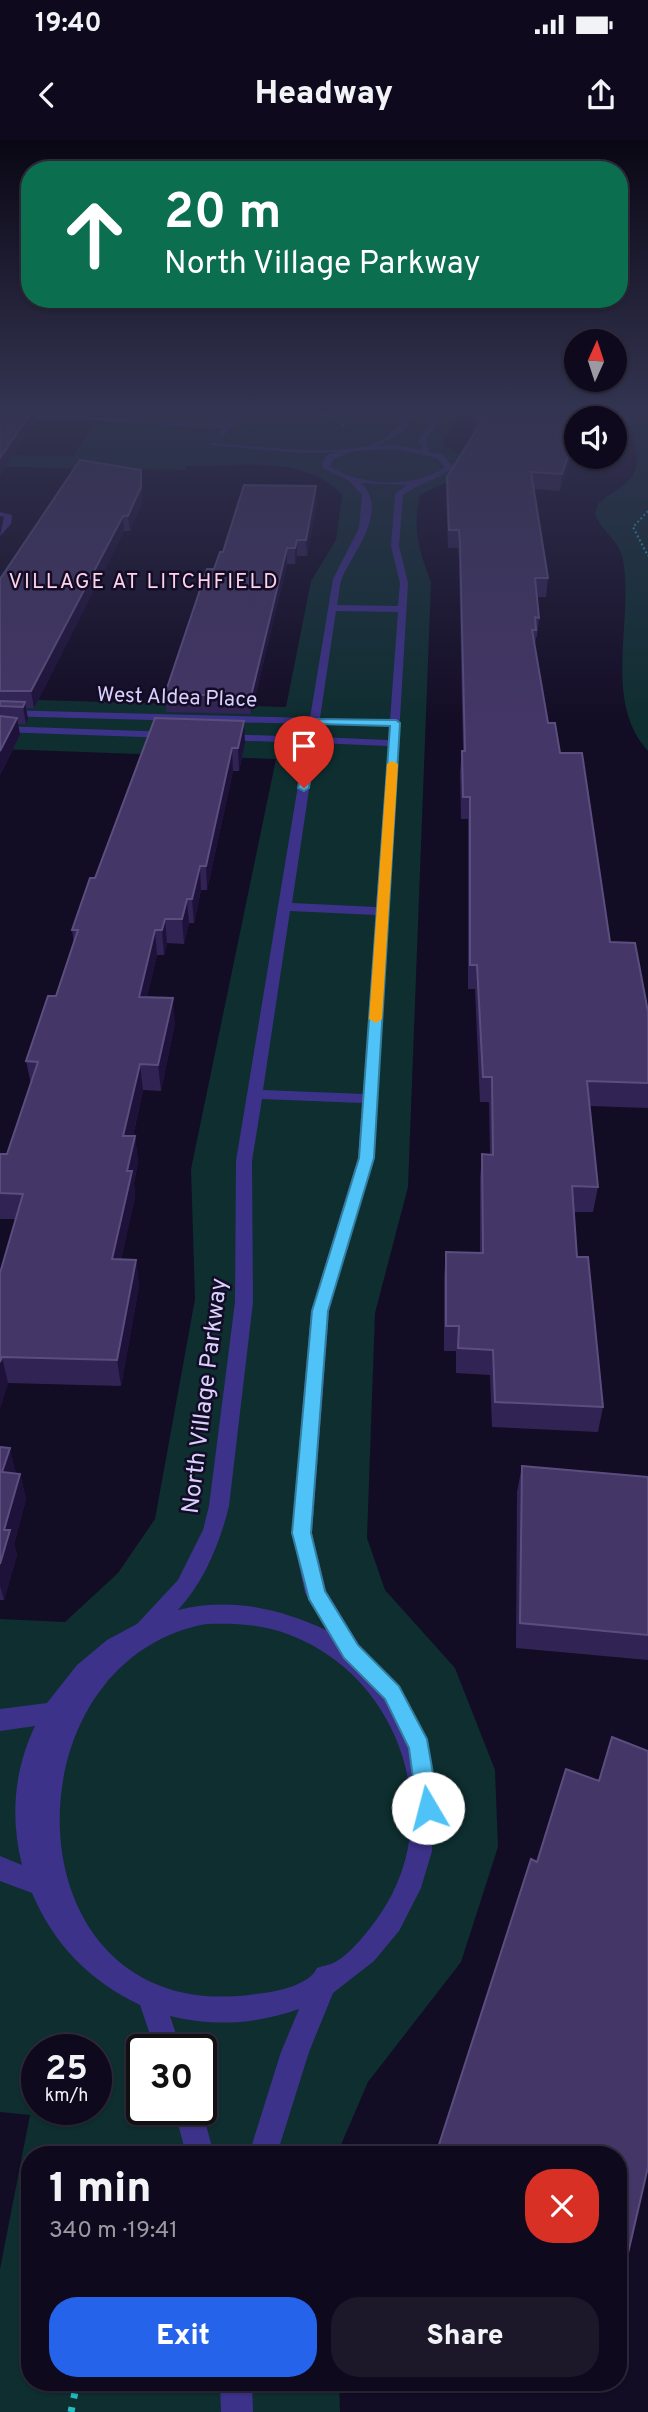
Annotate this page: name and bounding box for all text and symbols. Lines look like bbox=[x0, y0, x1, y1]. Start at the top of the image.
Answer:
text: 19:40 bbox=[35, 8, 102, 41]
text: Headway bbox=[255, 75, 393, 115]
icon: back bbox=[28, 76, 66, 114]
icon: share bbox=[582, 76, 620, 114]
text: 20 m bbox=[164, 184, 281, 246]
icon: ahead bbox=[49, 189, 140, 280]
text: North Village Parkway bbox=[164, 245, 481, 285]
north arrow bbox=[564, 329, 626, 392]
map controls bbox=[564, 329, 627, 469]
button: sound bbox=[564, 406, 627, 469]
district label: VILLAGE AT LITCHFIELD bbox=[8, 569, 280, 596]
street label: West Aldea Place bbox=[96, 682, 258, 714]
pin bbox=[274, 716, 334, 788]
icon: arrive bbox=[285, 727, 323, 765]
street label: North Village Parkway bbox=[177, 1276, 235, 1516]
position arrow bbox=[391, 1771, 465, 1845]
speed limit sign: 30 bbox=[126, 2034, 217, 2125]
text: 25 bbox=[45, 2048, 88, 2092]
text: km/h bbox=[45, 2085, 88, 2108]
text: 1 min bbox=[49, 2164, 152, 2217]
button: close bbox=[525, 2169, 599, 2243]
text: 340 m · 19:41 bbox=[49, 2217, 178, 2246]
button: Exit bbox=[49, 2297, 317, 2377]
button: Share bbox=[331, 2297, 599, 2377]

